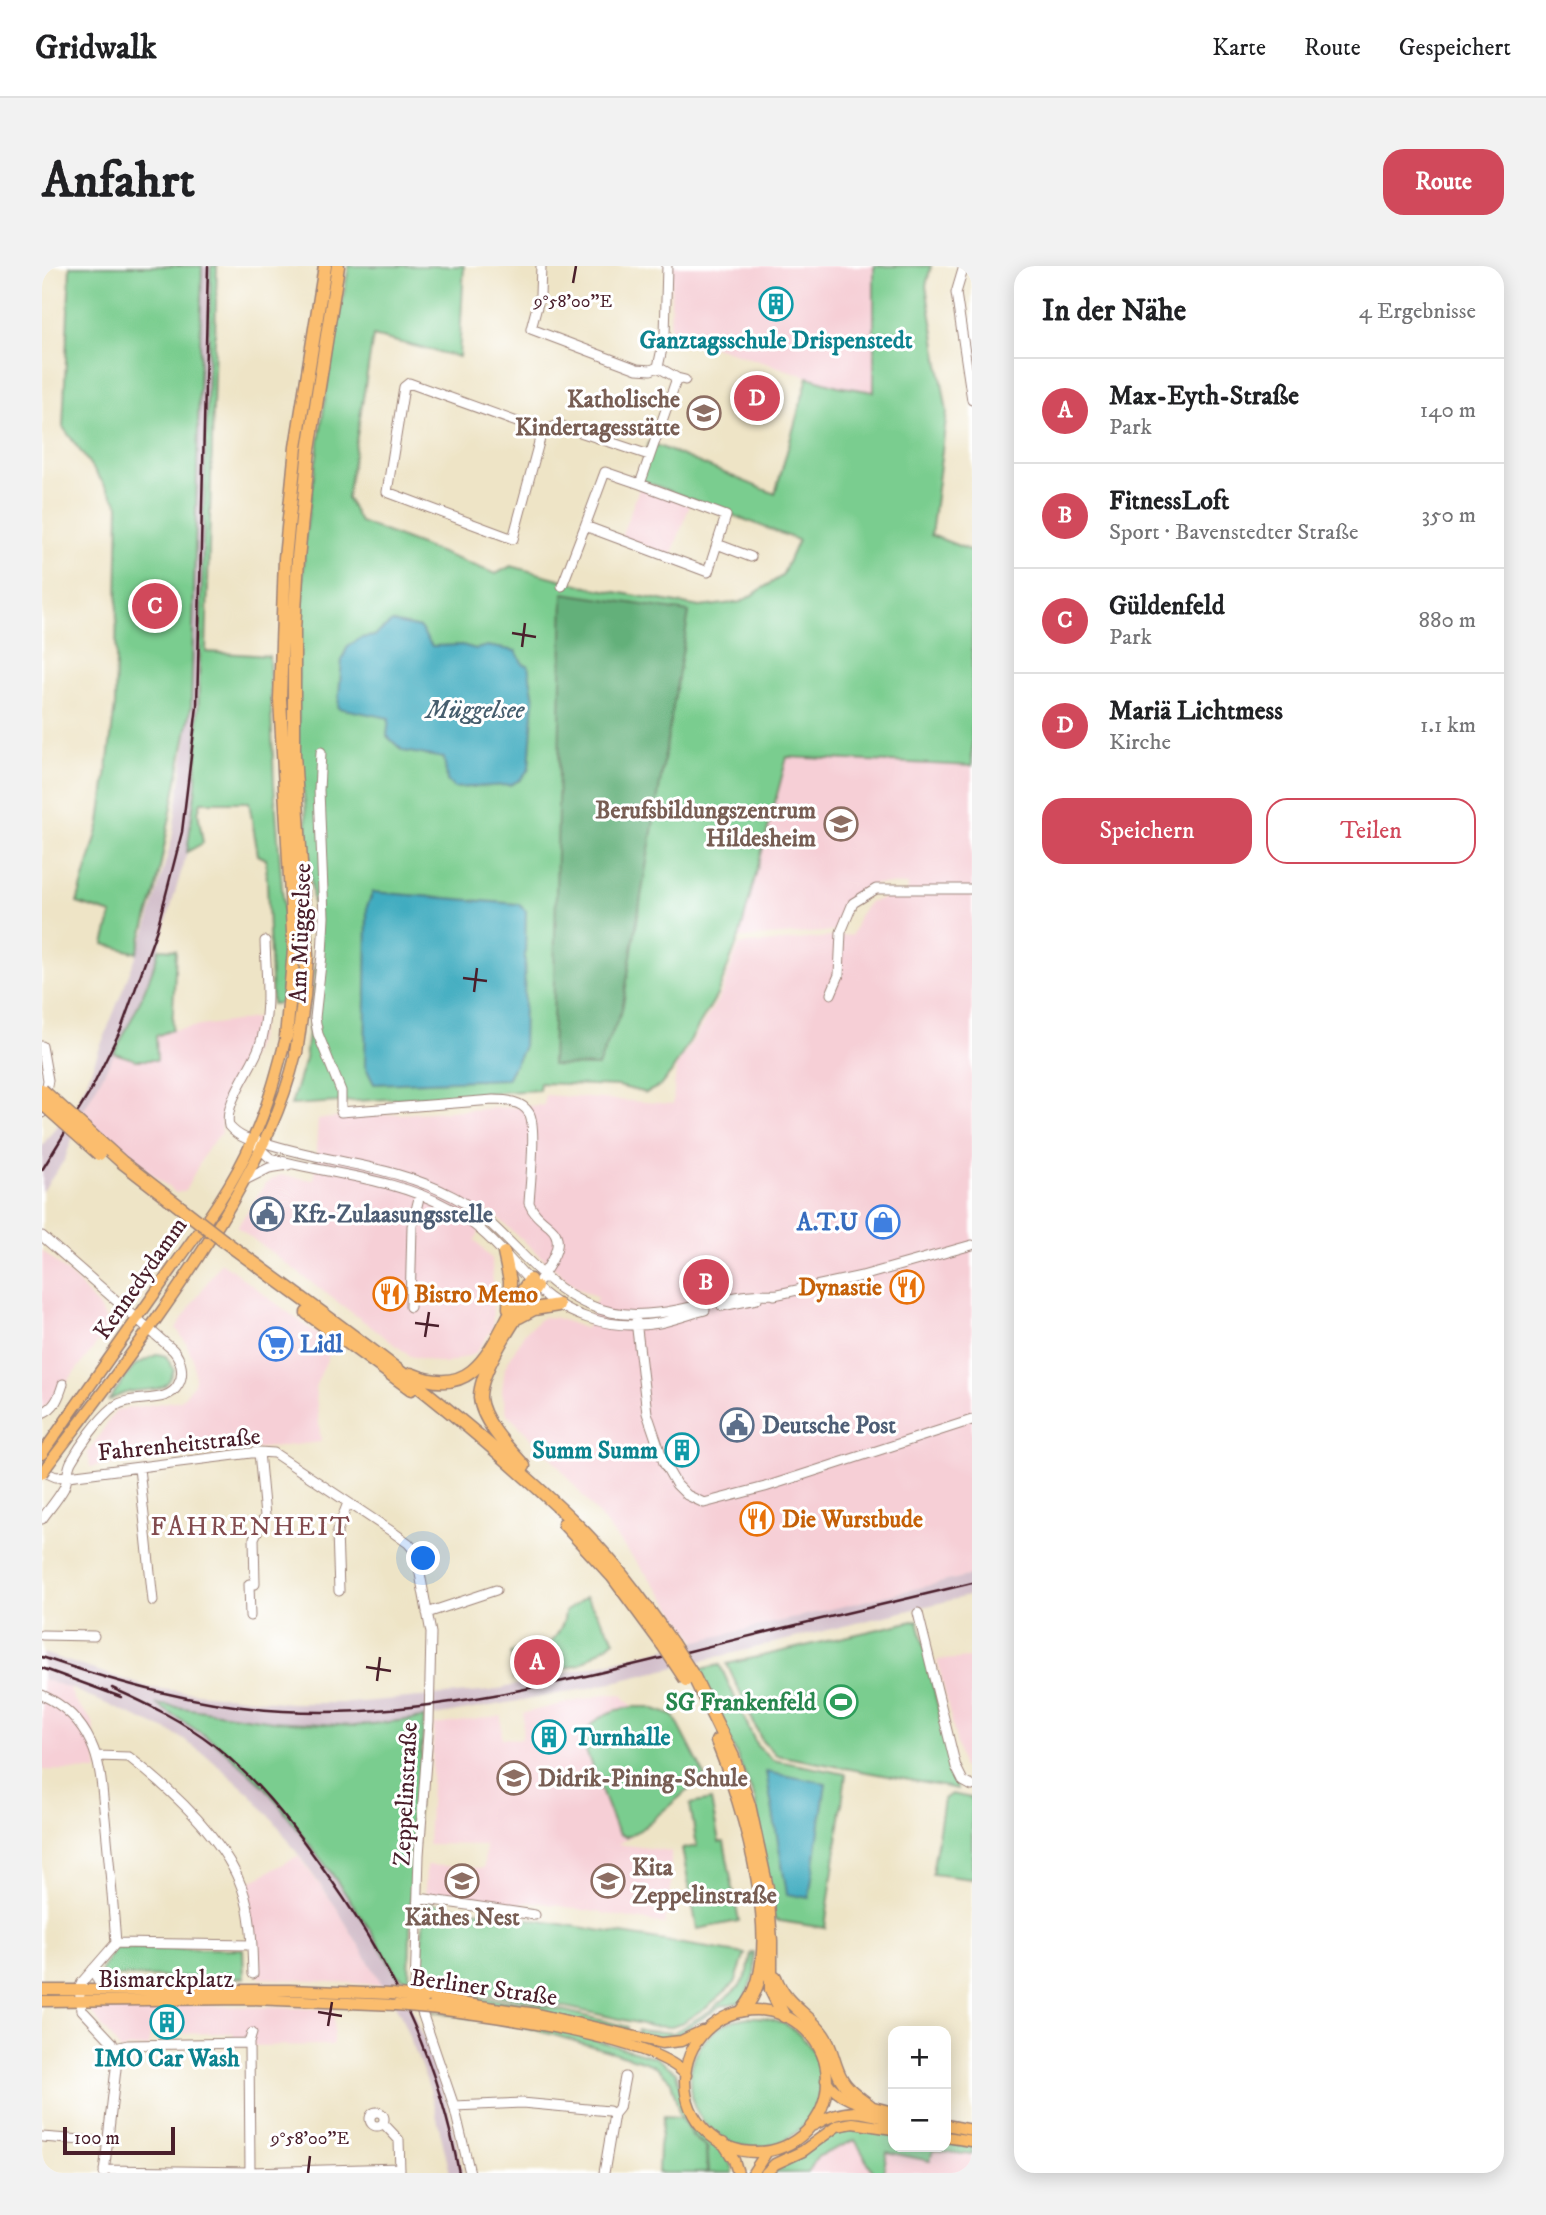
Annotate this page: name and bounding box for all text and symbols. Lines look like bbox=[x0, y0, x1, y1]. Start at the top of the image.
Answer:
text: Gridwalk bbox=[35, 28, 157, 69]
text: Karte bbox=[1212, 33, 1266, 63]
text: Route bbox=[1304, 33, 1361, 63]
text: Gespeichert bbox=[1399, 33, 1511, 63]
button: Route bbox=[1383, 149, 1504, 215]
text: Anfahrt bbox=[42, 151, 195, 213]
building icon: Ganztagsschule Drispenstedt bbox=[757, 285, 795, 323]
text: 9°58'00"E bbox=[533, 291, 612, 313]
text: In der Nähe bbox=[1042, 293, 1186, 330]
text: 4 Ergebnisse bbox=[1359, 297, 1476, 326]
place label: Ganztagsschule Drispenstedt bbox=[640, 326, 913, 356]
pin: D bbox=[734, 372, 780, 424]
text: Max-Eyth-Straße bbox=[1109, 380, 1299, 413]
place label: Katholische Kindertagesstätte bbox=[515, 385, 680, 443]
school or university icon: Katholische Kindertagesstätte bbox=[685, 394, 723, 432]
text: A bbox=[1058, 396, 1072, 425]
text: 140 m bbox=[1420, 396, 1476, 425]
text: Park bbox=[1109, 413, 1152, 442]
text: FitnessLoft bbox=[1109, 485, 1229, 518]
text: B bbox=[1058, 501, 1072, 530]
text: 350 m bbox=[1421, 501, 1476, 530]
text: Sport · Bavenstedter Straße bbox=[1109, 518, 1359, 547]
pin: C bbox=[132, 580, 178, 632]
text: Güldenfeld bbox=[1109, 590, 1225, 623]
text: C bbox=[1057, 606, 1073, 635]
text: 880 m bbox=[1418, 606, 1476, 635]
text: Park bbox=[1109, 623, 1152, 652]
water label: Müggelsee bbox=[424, 694, 525, 727]
text: Mariä Lichtmess bbox=[1109, 695, 1283, 728]
text: D bbox=[1056, 711, 1074, 740]
text: 1.1 km bbox=[1420, 711, 1476, 740]
text: Kirche bbox=[1109, 728, 1171, 757]
place label: Berufsbildungszentrum Hildesheim bbox=[595, 796, 816, 854]
button: Speichern bbox=[1042, 798, 1252, 864]
button: Teilen bbox=[1266, 798, 1476, 864]
school or university icon: Berufsbildungszentrum Hildesheim bbox=[822, 805, 860, 843]
street label: Am Müggelsee bbox=[284, 862, 318, 1004]
public building icon: Kfz-Zulaasungsstelle bbox=[248, 1195, 286, 1233]
place label: Kfz-Zulaasungsstelle bbox=[292, 1200, 493, 1230]
shop icon: A.T.U bbox=[864, 1203, 902, 1241]
place label: A.T.U bbox=[796, 1208, 858, 1238]
street label: Kennedydamm bbox=[88, 1211, 194, 1346]
pin: B bbox=[683, 1256, 729, 1308]
restaurant icon: Dynastie bbox=[888, 1268, 926, 1306]
place label: Dynastie bbox=[798, 1273, 882, 1303]
restaurant icon: Bistro Memo bbox=[371, 1275, 409, 1313]
place label: Bistro Memo bbox=[414, 1280, 538, 1310]
supermarket icon: Lidl bbox=[257, 1325, 295, 1363]
place label: Lidl bbox=[300, 1330, 343, 1360]
public building icon: Deutsche Post bbox=[718, 1406, 756, 1444]
place label: Deutsche Post bbox=[762, 1411, 896, 1441]
street label: Fahrenheitstraße bbox=[96, 1422, 262, 1468]
building icon: Summ Summ bbox=[663, 1431, 701, 1469]
place label: Summ Summ bbox=[532, 1436, 658, 1466]
restaurant icon: Die Wurstbude bbox=[738, 1500, 776, 1538]
place label: Die Wurstbude bbox=[782, 1505, 923, 1535]
district label: FAHRENHEIT bbox=[150, 1511, 352, 1544]
your location bbox=[406, 1541, 440, 1575]
pin: A bbox=[514, 1636, 560, 1688]
sports icon: SG Frankenfeld bbox=[822, 1683, 860, 1721]
place label: SG Frankenfeld bbox=[665, 1688, 817, 1718]
building icon: Turnhalle bbox=[530, 1718, 568, 1756]
street label: Zeppelinstraße bbox=[387, 1721, 425, 1867]
place label: Turnhalle bbox=[573, 1723, 671, 1753]
school or university icon: Didrik-Pining-Schule bbox=[495, 1759, 533, 1797]
place label: Didrik-Pining-Schule bbox=[538, 1764, 748, 1794]
place label: Kita Zeppelinstraße bbox=[632, 1853, 777, 1911]
school or university icon: Käthes Nest bbox=[443, 1862, 481, 1900]
school or university icon: Kita Zeppelinstraße bbox=[589, 1862, 627, 1900]
place label: Käthes Nest bbox=[404, 1903, 520, 1933]
street label: Berliner Straße bbox=[409, 1963, 559, 2013]
street label: Bismarckplatz bbox=[98, 1965, 235, 1995]
building icon: IMO Car Wash bbox=[148, 2003, 186, 2041]
map controls bbox=[888, 2026, 951, 2152]
button: + bbox=[888, 2026, 951, 2089]
place label: IMO Car Wash bbox=[94, 2044, 240, 2074]
button: − bbox=[888, 2089, 951, 2152]
scale bar bbox=[63, 2124, 175, 2156]
text: 100 m bbox=[74, 2127, 120, 2150]
text: 9°58'00"E bbox=[270, 2128, 349, 2150]

